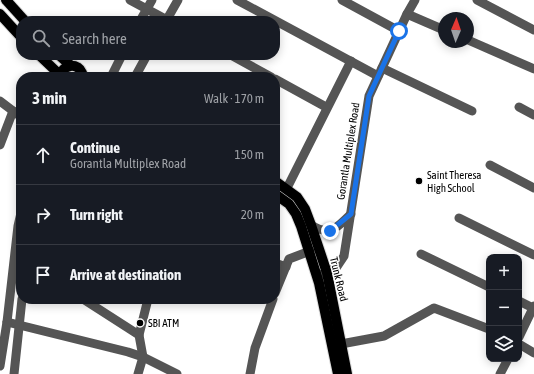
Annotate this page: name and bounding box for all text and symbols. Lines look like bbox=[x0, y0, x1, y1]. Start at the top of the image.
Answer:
north arrow bbox=[438, 12, 474, 48]
search box bbox=[16, 16, 280, 60]
route start bbox=[390, 22, 408, 40]
icon: search bbox=[30, 27, 52, 49]
text: Search here bbox=[62, 30, 127, 47]
text: 3 min bbox=[32, 88, 67, 108]
text: Walk · 170 m bbox=[204, 91, 264, 106]
street label: Gorantla Multiplex Road bbox=[334, 101, 362, 201]
text: Continue bbox=[70, 139, 120, 156]
icon: ahead bbox=[32, 144, 54, 166]
text: 150 m bbox=[235, 147, 264, 162]
text: Gorantla Multiplex Road bbox=[70, 156, 186, 171]
place label: Saint Theresa High School bbox=[427, 169, 481, 194]
marker: Saint Theresa High School bbox=[414, 176, 424, 186]
icon: right bbox=[32, 204, 54, 226]
text: Turn right bbox=[70, 206, 123, 223]
text: 20 m bbox=[241, 207, 264, 222]
route end bbox=[321, 222, 339, 240]
map controls bbox=[486, 254, 522, 362]
button: + bbox=[486, 254, 522, 290]
street label: Trunk Road bbox=[328, 256, 350, 302]
icon: arrive bbox=[32, 264, 54, 286]
text: Arrive at destination bbox=[70, 266, 181, 283]
button: − bbox=[486, 290, 522, 326]
place label: SBI ATM bbox=[148, 317, 179, 329]
marker: SBI ATM bbox=[135, 318, 145, 328]
button: layers bbox=[486, 326, 522, 362]

